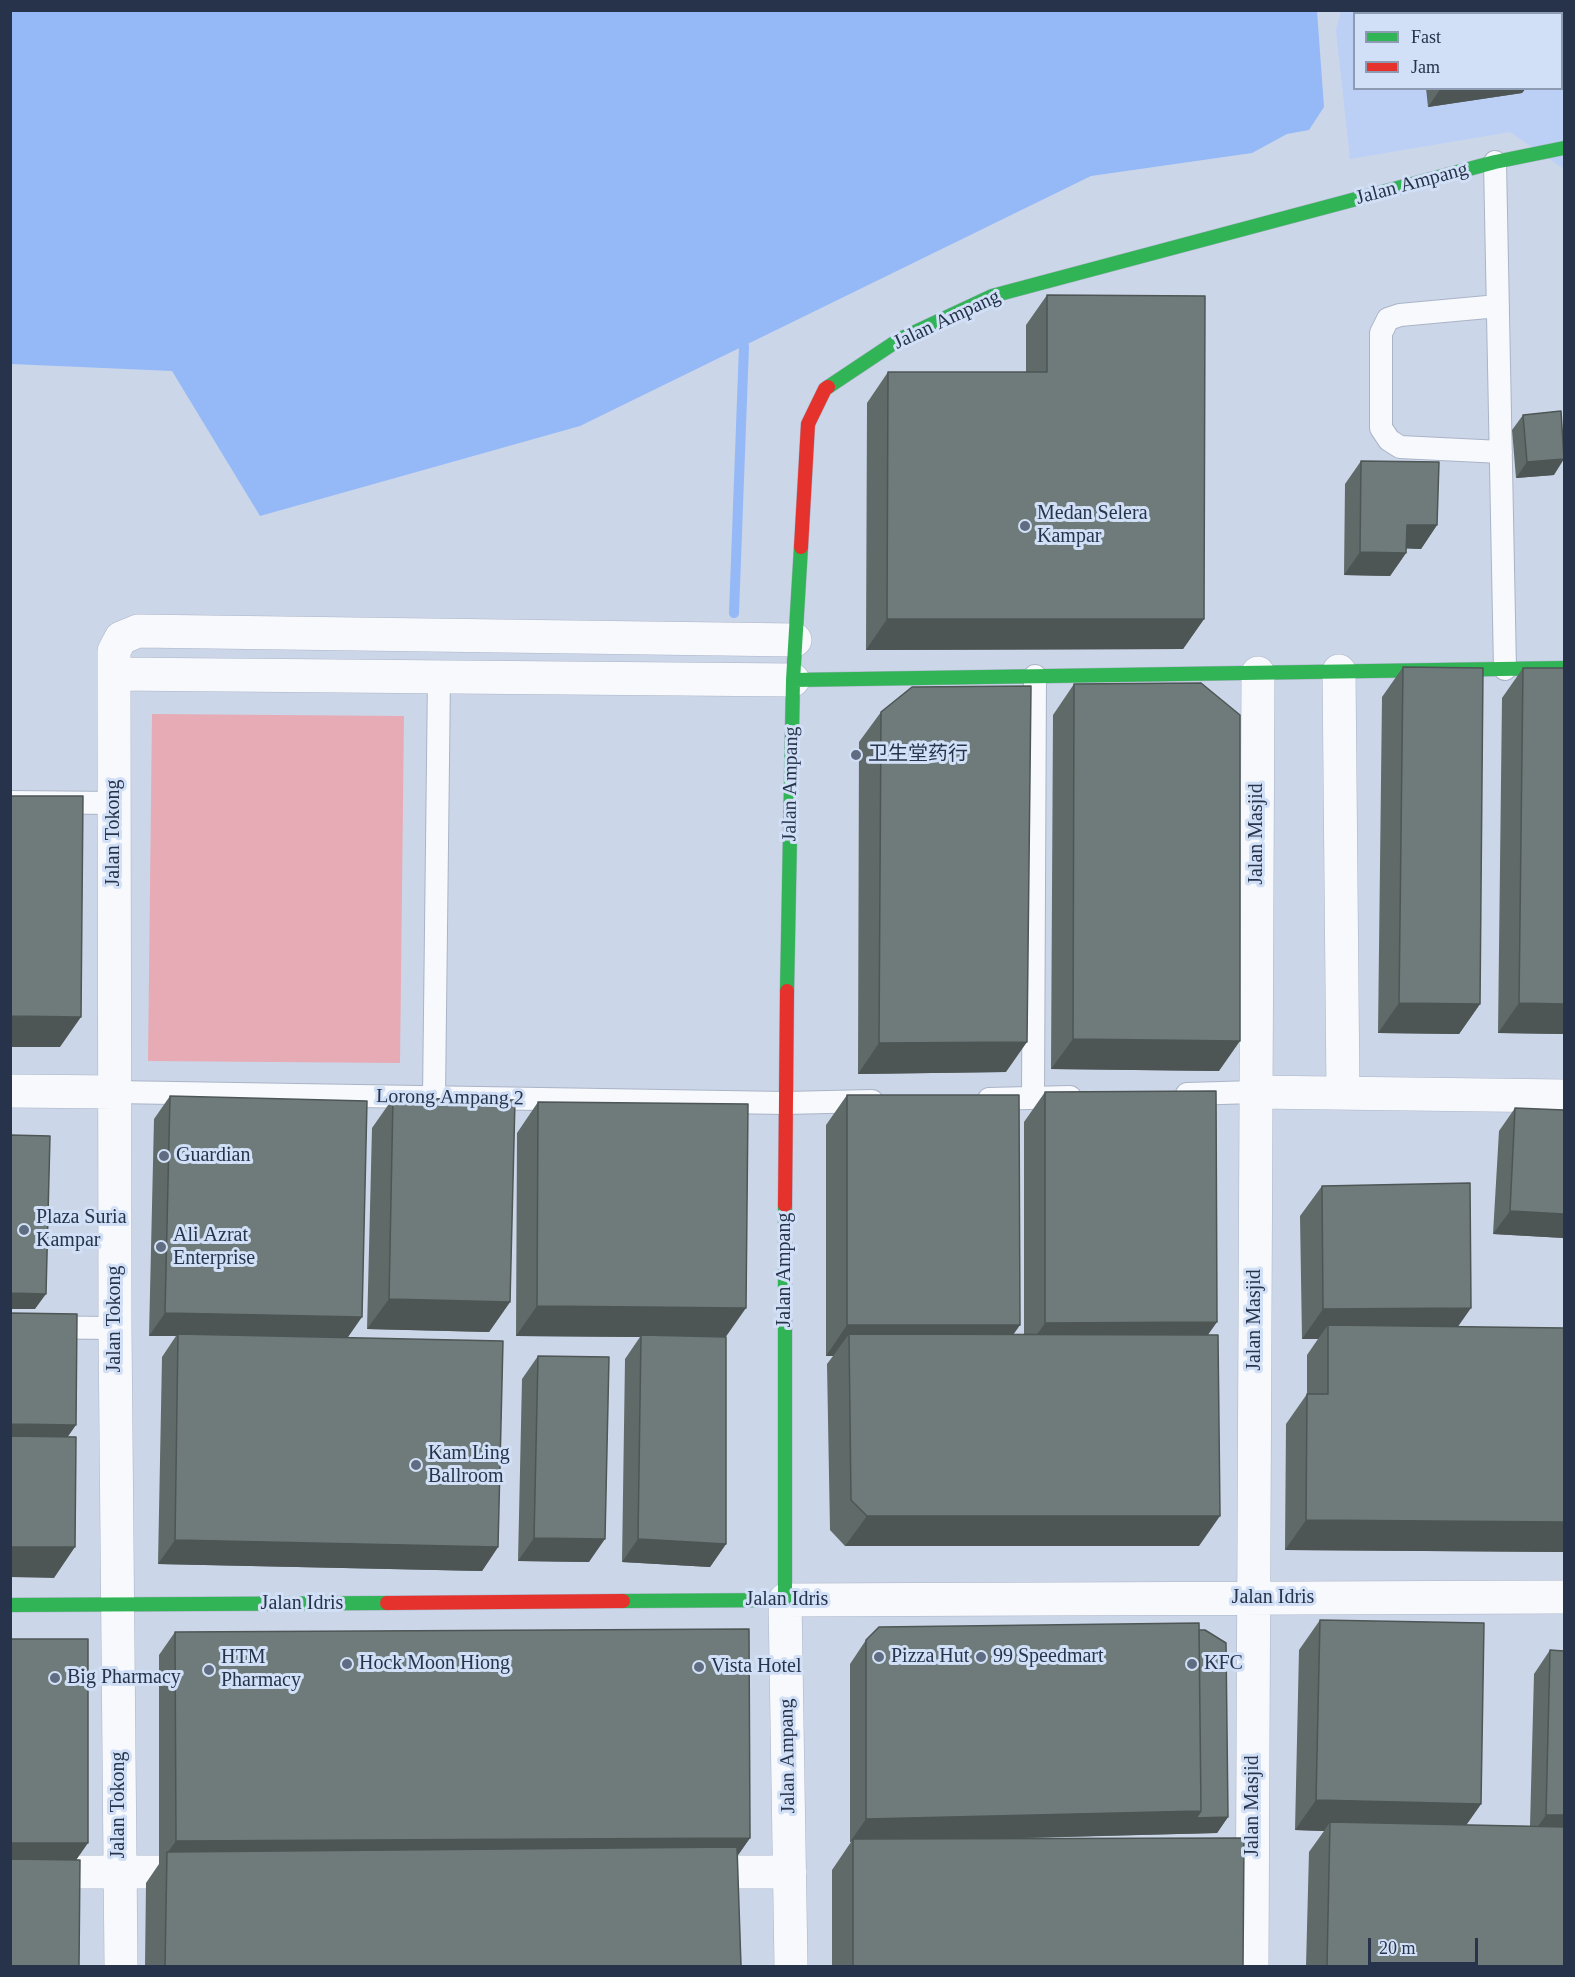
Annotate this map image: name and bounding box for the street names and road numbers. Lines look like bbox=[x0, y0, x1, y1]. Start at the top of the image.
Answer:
street label: Jalan Ampang bbox=[1353, 158, 1471, 210]
street label: Jalan Ampang bbox=[890, 285, 1004, 355]
street label: Jalan Ampang bbox=[778, 726, 804, 842]
street label: Jalan Tokong bbox=[102, 780, 126, 886]
street label: Jalan Masjid bbox=[1245, 783, 1269, 885]
street label: Lorong Ampang 2 bbox=[376, 1085, 524, 1111]
street label: Jalan Ampang bbox=[773, 1213, 797, 1327]
street label: Jalan Tokong bbox=[103, 1266, 127, 1372]
street label: Jalan Masjid bbox=[1243, 1269, 1267, 1371]
street label: Jalan Idris bbox=[1232, 1586, 1314, 1610]
street label: Jalan Idris bbox=[746, 1588, 828, 1612]
street label: Jalan Idris bbox=[261, 1592, 343, 1616]
street label: Jalan Ampang bbox=[775, 1698, 801, 1814]
street label: Jalan Tokong bbox=[107, 1752, 131, 1858]
street label: Jalan Masjid bbox=[1241, 1755, 1265, 1857]

